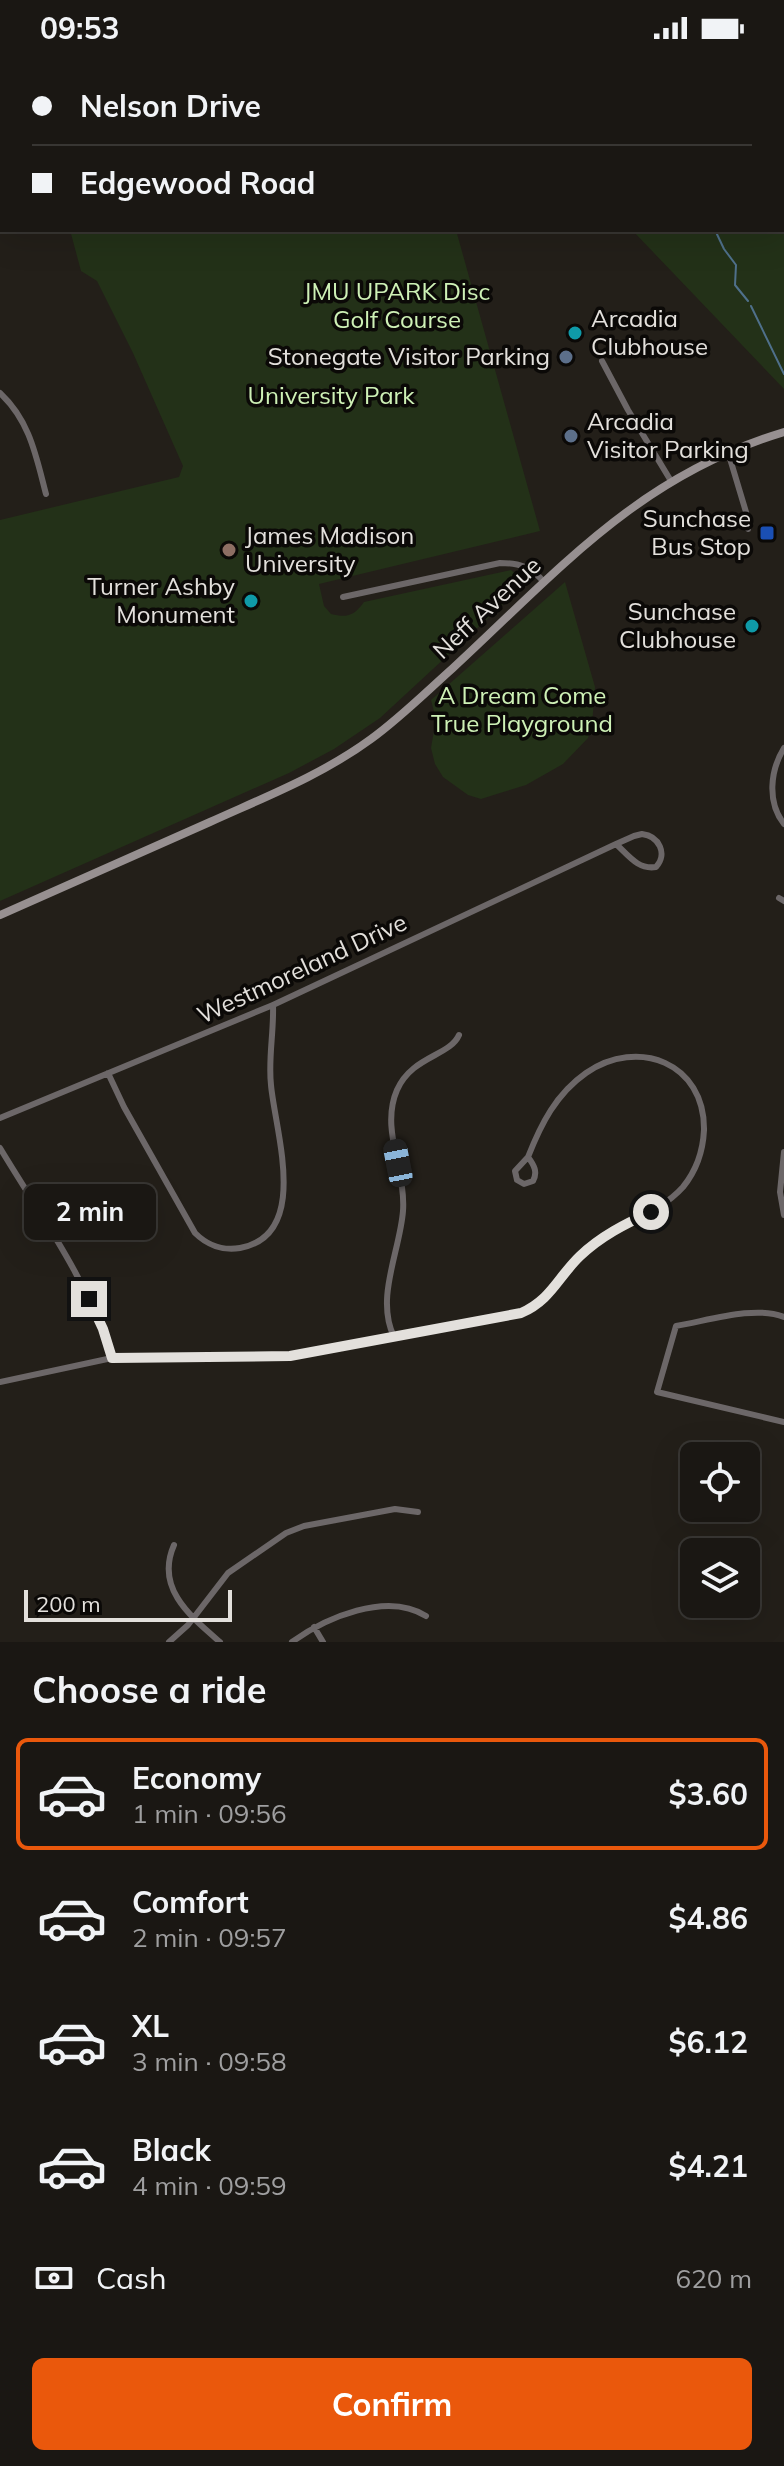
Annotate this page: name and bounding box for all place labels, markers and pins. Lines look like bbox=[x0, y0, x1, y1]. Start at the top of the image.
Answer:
place label: Arcadia Clubhouse bbox=[591, 303, 708, 361]
marker: Arcadia Clubhouse bbox=[566, 324, 584, 342]
place label: Stonegate Visitor Parking bbox=[268, 341, 550, 371]
marker: Stonegate Visitor Parking bbox=[557, 348, 575, 366]
place label: Arcadia Visitor Parking bbox=[587, 406, 749, 464]
marker: Arcadia Visitor Parking bbox=[562, 427, 580, 445]
place label: Sunchase Bus Stop bbox=[643, 503, 751, 561]
place label: James Madison University bbox=[245, 520, 414, 578]
marker: Sunchase Bus Stop bbox=[758, 524, 776, 542]
marker: James Madison University bbox=[220, 541, 238, 559]
place label: Turner Ashby Monument bbox=[87, 571, 235, 629]
marker: Turner Ashby Monument bbox=[242, 592, 260, 610]
place label: Sunchase Clubhouse bbox=[619, 596, 736, 654]
marker: Sunchase Clubhouse bbox=[743, 617, 761, 635]

